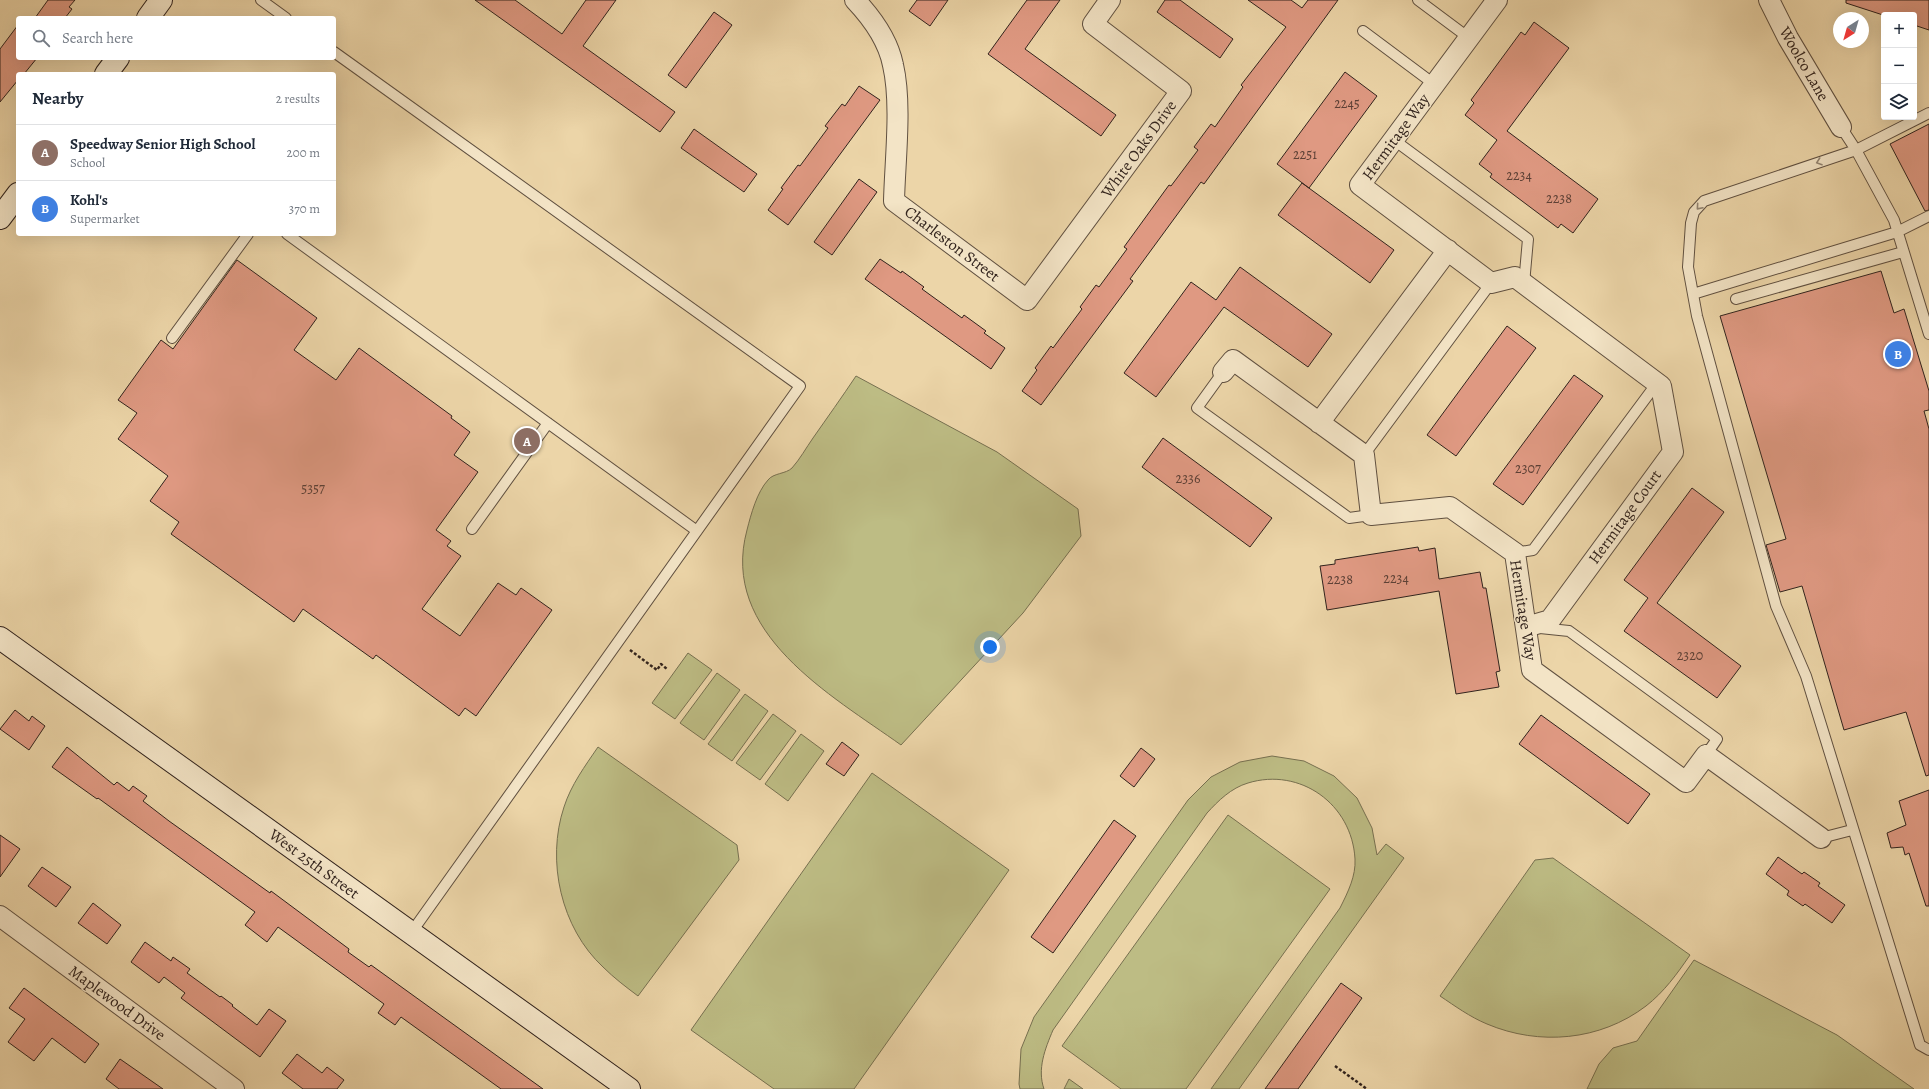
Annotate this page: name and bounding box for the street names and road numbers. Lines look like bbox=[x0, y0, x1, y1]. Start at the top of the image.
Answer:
street label: Woolco Lane bbox=[1773, 22, 1834, 105]
street label: Hermitage Way bbox=[1357, 89, 1435, 185]
street label: White Oaks Drive bbox=[1096, 96, 1182, 203]
street label: Charleston Street bbox=[900, 201, 1004, 287]
street label: Hermitage Court bbox=[1583, 465, 1667, 569]
street label: Hermitage Way bbox=[1504, 558, 1542, 663]
street label: West 25th Street bbox=[264, 823, 364, 904]
street label: Maplewood Drive bbox=[64, 960, 170, 1046]

